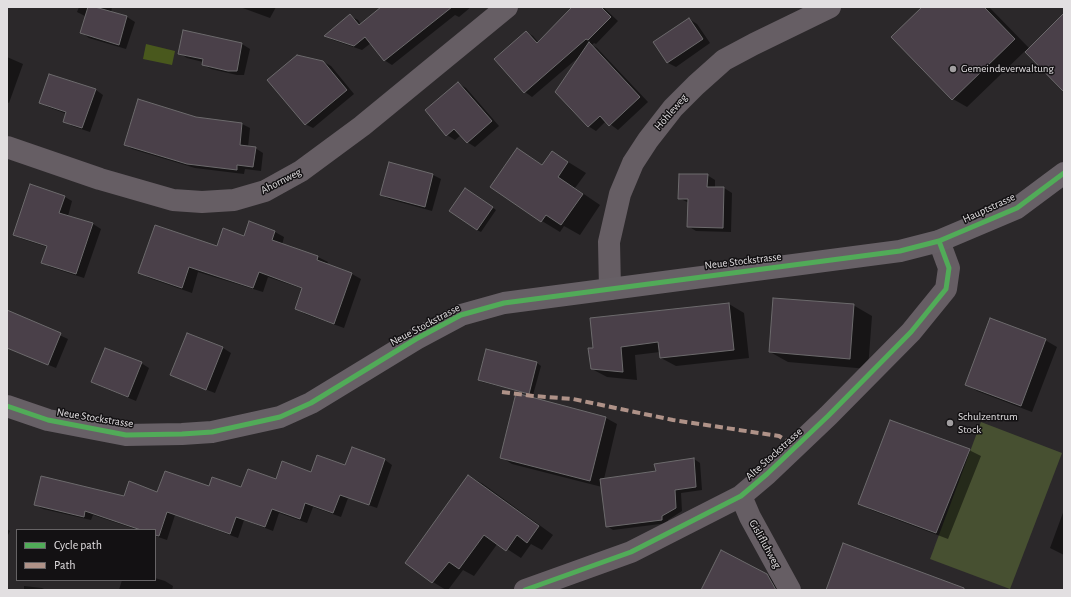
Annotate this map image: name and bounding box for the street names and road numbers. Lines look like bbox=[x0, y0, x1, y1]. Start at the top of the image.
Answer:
street label: Höhleweg bbox=[652, 91, 690, 133]
street label: Ahornweg bbox=[258, 165, 304, 197]
street label: Hauptstrasse bbox=[961, 190, 1017, 226]
street label: Neue Stockstrasse bbox=[704, 250, 782, 272]
street label: Neue Stockstrasse bbox=[388, 301, 462, 349]
street label: Neue Stockstrasse bbox=[56, 405, 134, 431]
street label: Alte Stockstrasse bbox=[743, 425, 805, 483]
street label: Gislifluhweg bbox=[746, 517, 784, 571]

